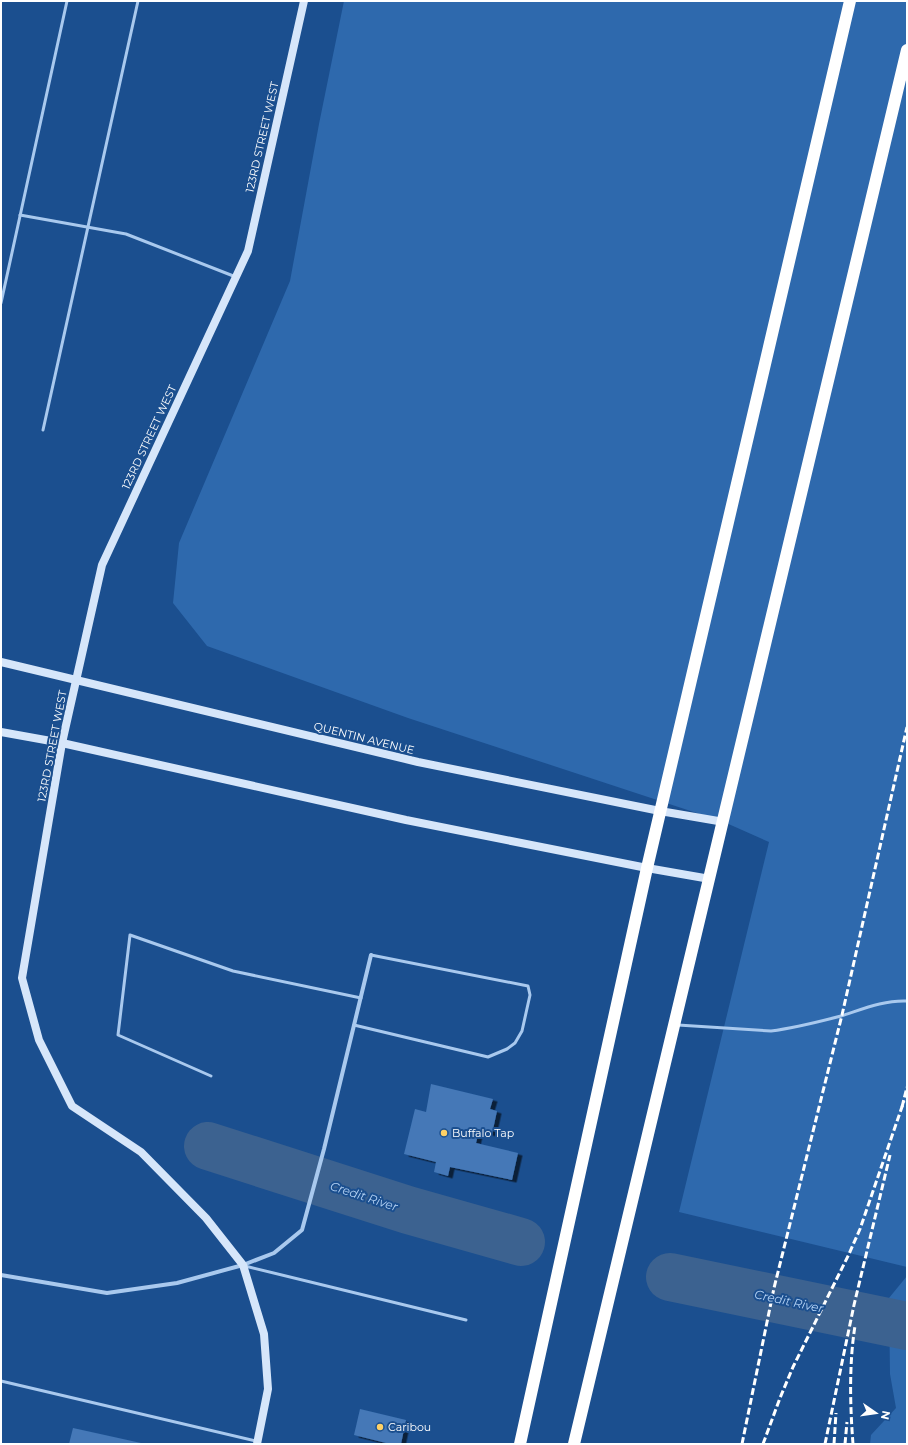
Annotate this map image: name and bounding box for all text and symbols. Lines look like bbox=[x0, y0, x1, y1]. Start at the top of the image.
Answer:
street label: 123RD STREET WEST bbox=[242, 79, 282, 194]
street label: 123RD STREET WEST bbox=[119, 382, 180, 491]
street label: 123RD STREET WEST bbox=[34, 688, 70, 803]
street label: QUENTIN AVENUE bbox=[312, 719, 416, 757]
place label: Buffalo Tap bbox=[452, 1126, 514, 1140]
marker: Buffalo Tap bbox=[439, 1128, 449, 1138]
water label: Credit River bbox=[328, 1178, 400, 1214]
water label: Credit River bbox=[753, 1286, 825, 1316]
north arrow bbox=[856, 1393, 896, 1433]
text: N bbox=[878, 1409, 894, 1421]
place label: Caribou bbox=[388, 1420, 431, 1434]
marker: Caribou bbox=[375, 1422, 385, 1432]

